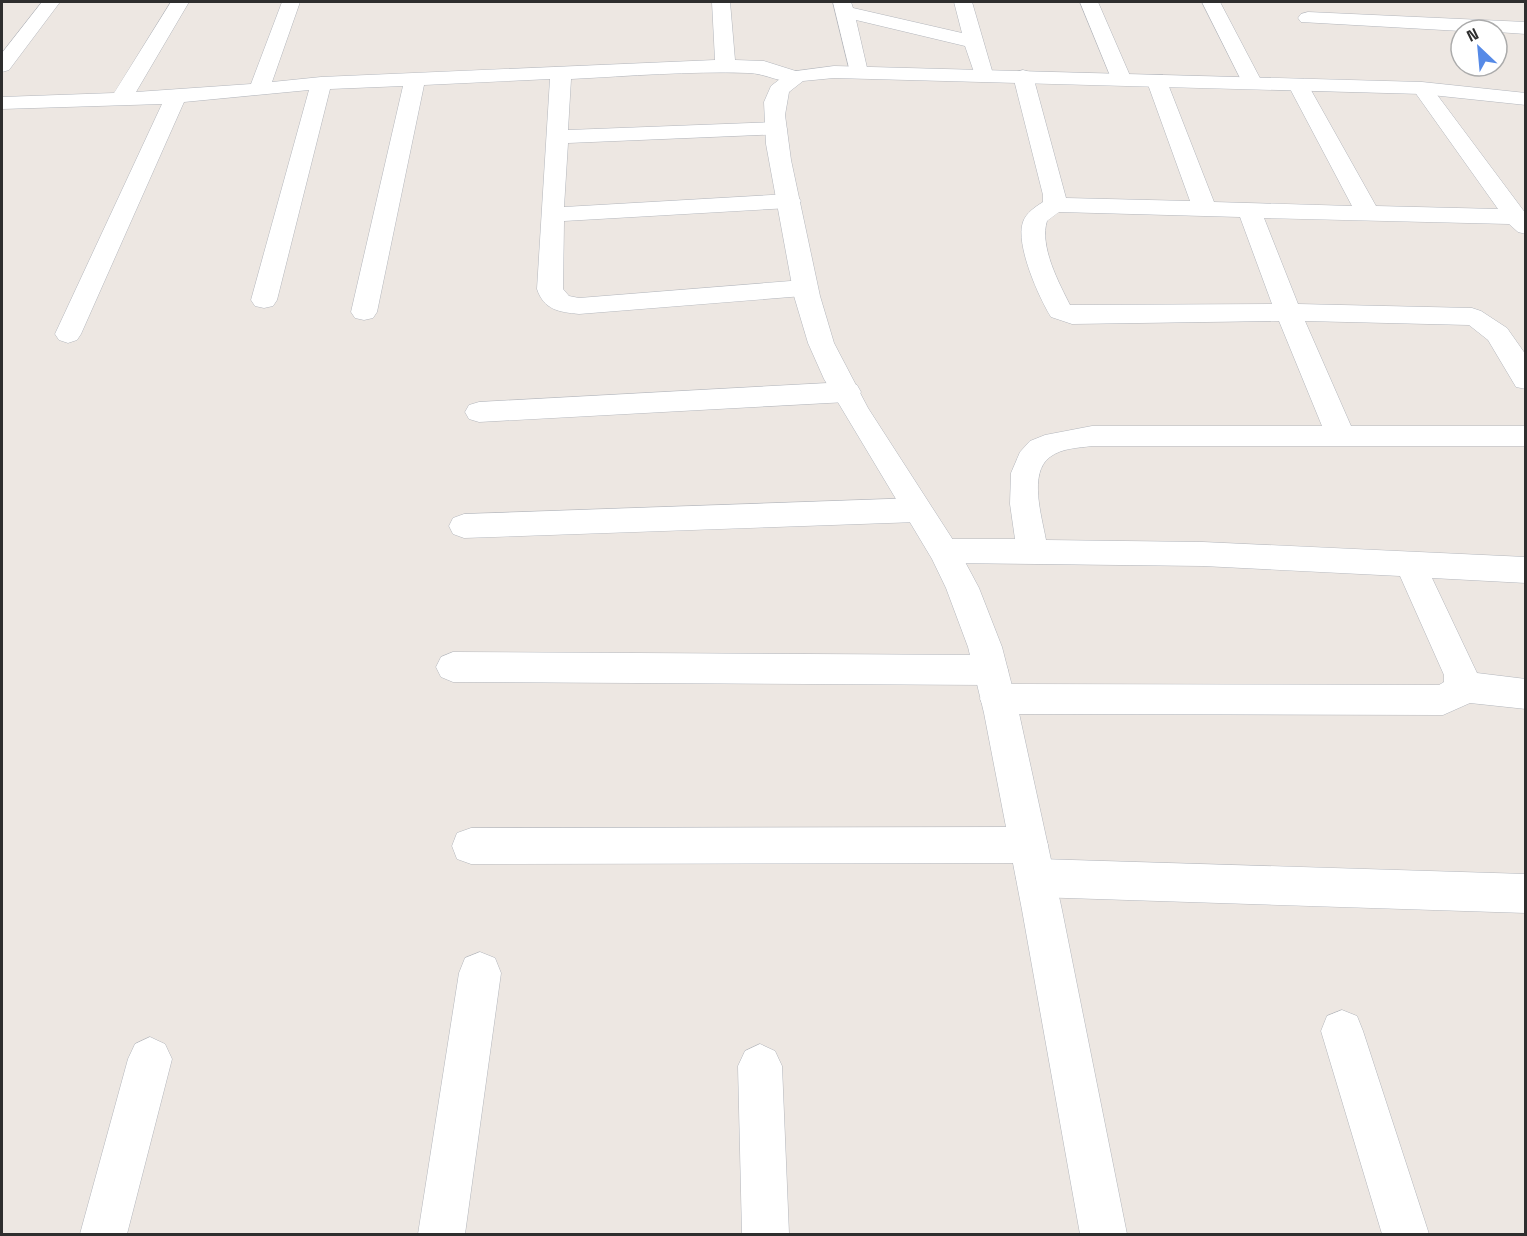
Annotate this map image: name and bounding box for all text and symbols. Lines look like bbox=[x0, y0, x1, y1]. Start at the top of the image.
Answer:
north arrow bbox=[1449, 18, 1509, 78]
text: N bbox=[1463, 23, 1482, 47]

